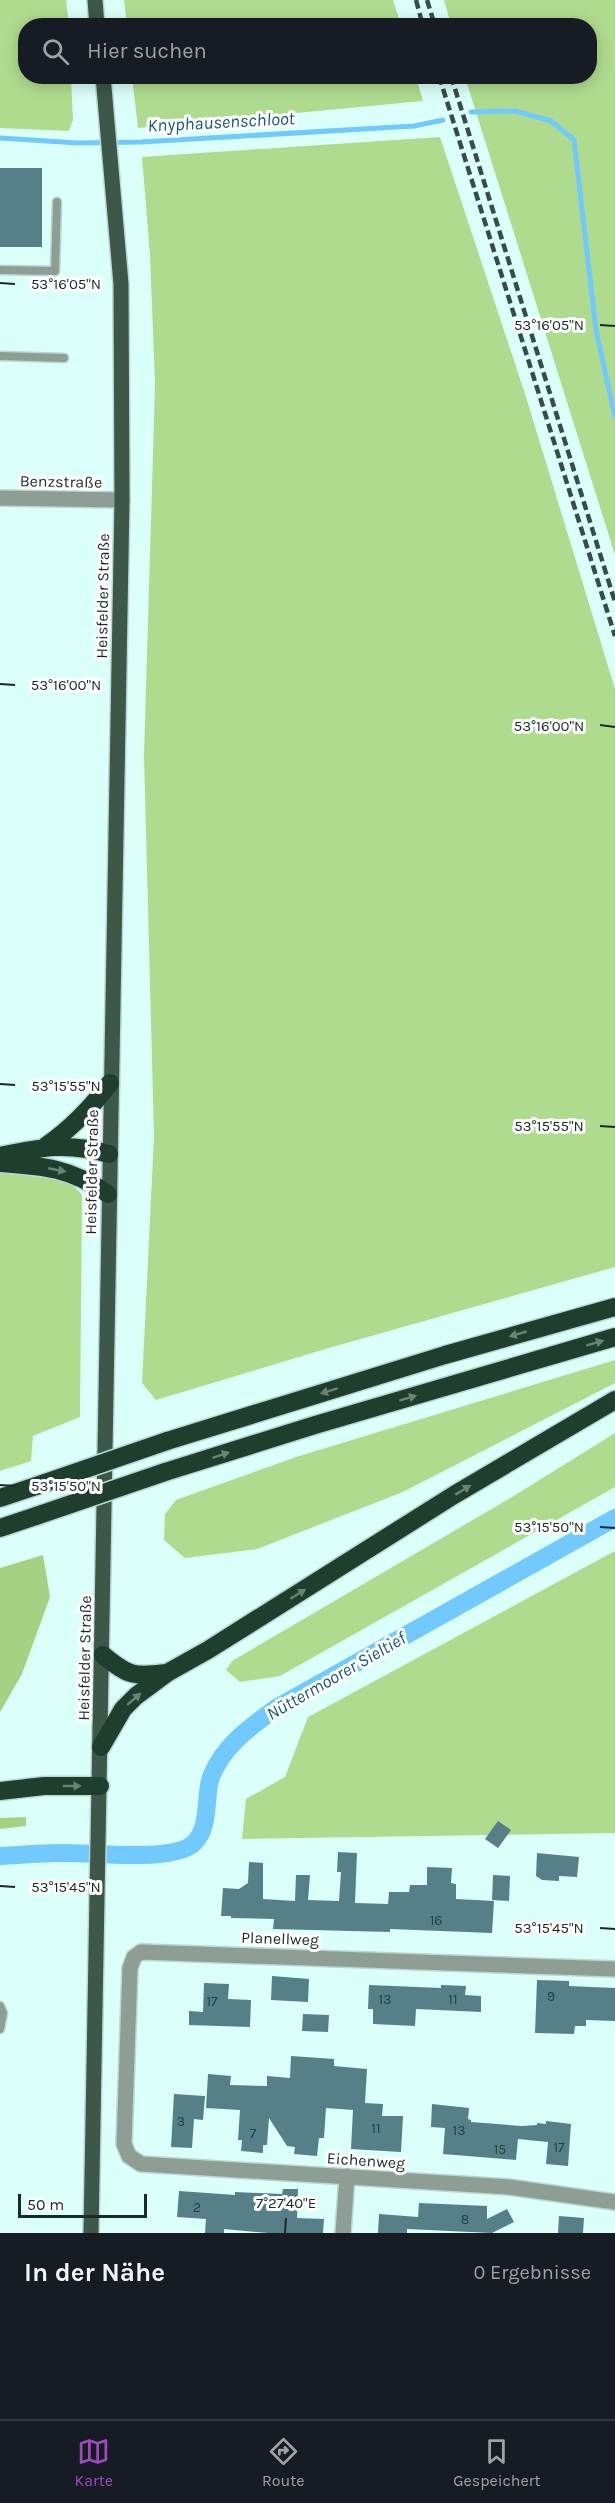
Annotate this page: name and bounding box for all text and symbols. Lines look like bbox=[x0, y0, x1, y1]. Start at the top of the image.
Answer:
search box bbox=[18, 18, 597, 84]
icon: search bbox=[39, 35, 72, 68]
text: Hier suchen bbox=[87, 38, 207, 64]
water label: Knyphausenschloot bbox=[147, 107, 296, 137]
text: 53°16'05"N bbox=[31, 275, 101, 293]
text: 53°16'05"N bbox=[514, 316, 584, 334]
street label: Benzstraße bbox=[20, 471, 102, 492]
street label: Heisfelder Straße bbox=[92, 533, 113, 659]
text: 53°16'00"N bbox=[31, 676, 101, 694]
text: 53°16'00"N bbox=[514, 717, 584, 735]
text: 53°15'55"N bbox=[31, 1077, 101, 1095]
street label: Heisfelder Straße bbox=[81, 1109, 102, 1235]
text: 53°15'55"N bbox=[514, 1117, 584, 1135]
one-way arrow bbox=[48, 1166, 67, 1175]
one-way arrow bbox=[509, 1330, 527, 1339]
one-way arrow bbox=[586, 1338, 604, 1347]
one-way arrow bbox=[320, 1387, 338, 1396]
one-way arrow bbox=[399, 1393, 417, 1402]
one-way arrow bbox=[212, 1449, 230, 1459]
text: 53°15'50"N bbox=[31, 1477, 101, 1495]
one-way arrow bbox=[455, 1485, 471, 1496]
text: 53°15'50"N bbox=[514, 1518, 584, 1536]
one-way arrow bbox=[289, 1588, 306, 1599]
street label: Heisfelder Straße bbox=[74, 1595, 95, 1721]
water label: Nüttermoorer Sieltief bbox=[262, 1626, 411, 1725]
one-way arrow bbox=[126, 1693, 141, 1706]
one-way arrow bbox=[63, 1781, 82, 1791]
text: 53°15'45"N bbox=[31, 1878, 101, 1896]
house number: 16 bbox=[430, 1912, 442, 1929]
text: 53°15'45"N bbox=[514, 1919, 584, 1937]
street label: Planellweg bbox=[241, 1928, 319, 1949]
house number: 9 bbox=[547, 1988, 555, 2005]
house number: 13 bbox=[379, 1991, 391, 2008]
house number: 11 bbox=[448, 1991, 458, 2008]
house number: 17 bbox=[206, 1993, 218, 2010]
house number: 3 bbox=[177, 2113, 185, 2130]
house number: 11 bbox=[371, 2120, 381, 2137]
house number: 13 bbox=[453, 2122, 465, 2139]
house number: 7 bbox=[250, 2125, 257, 2142]
house number: 17 bbox=[553, 2139, 565, 2156]
house number: 15 bbox=[494, 2141, 506, 2158]
street label: Eichenweg bbox=[326, 2148, 406, 2173]
scale bar bbox=[18, 2191, 147, 2218]
text: 7°27'40"E bbox=[256, 2194, 316, 2212]
text: 50 m bbox=[27, 2195, 64, 2214]
house number: 2 bbox=[193, 2199, 201, 2216]
house number: 8 bbox=[461, 2211, 469, 2228]
text: In der Nähe bbox=[24, 2257, 165, 2288]
text: 0 Ergebnisse bbox=[474, 2261, 591, 2284]
tab: Karte bbox=[74, 2435, 113, 2490]
tab: Route bbox=[262, 2435, 304, 2490]
tab: Gespeichert bbox=[453, 2435, 541, 2490]

